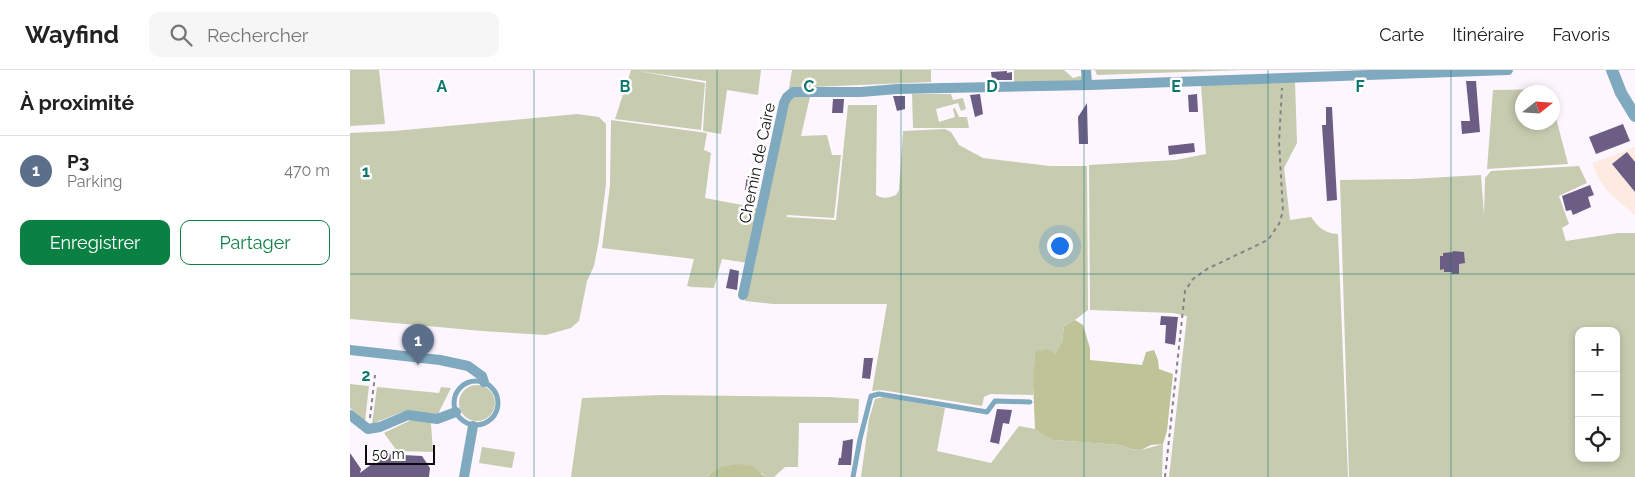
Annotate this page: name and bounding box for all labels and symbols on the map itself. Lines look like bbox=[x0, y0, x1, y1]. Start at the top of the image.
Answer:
text: A bbox=[437, 77, 448, 96]
text: B bbox=[620, 77, 631, 96]
text: C bbox=[804, 77, 815, 96]
text: D bbox=[986, 77, 998, 96]
text: E bbox=[1171, 77, 1181, 96]
text: F bbox=[1355, 77, 1365, 96]
north arrow bbox=[1515, 85, 1560, 130]
street label: Chemin de Caire bbox=[735, 101, 779, 225]
text: 1 bbox=[362, 162, 370, 181]
your location bbox=[1047, 233, 1073, 259]
pin: 1 bbox=[402, 324, 434, 365]
text: 2 bbox=[361, 366, 371, 385]
scale bar bbox=[365, 442, 435, 465]

